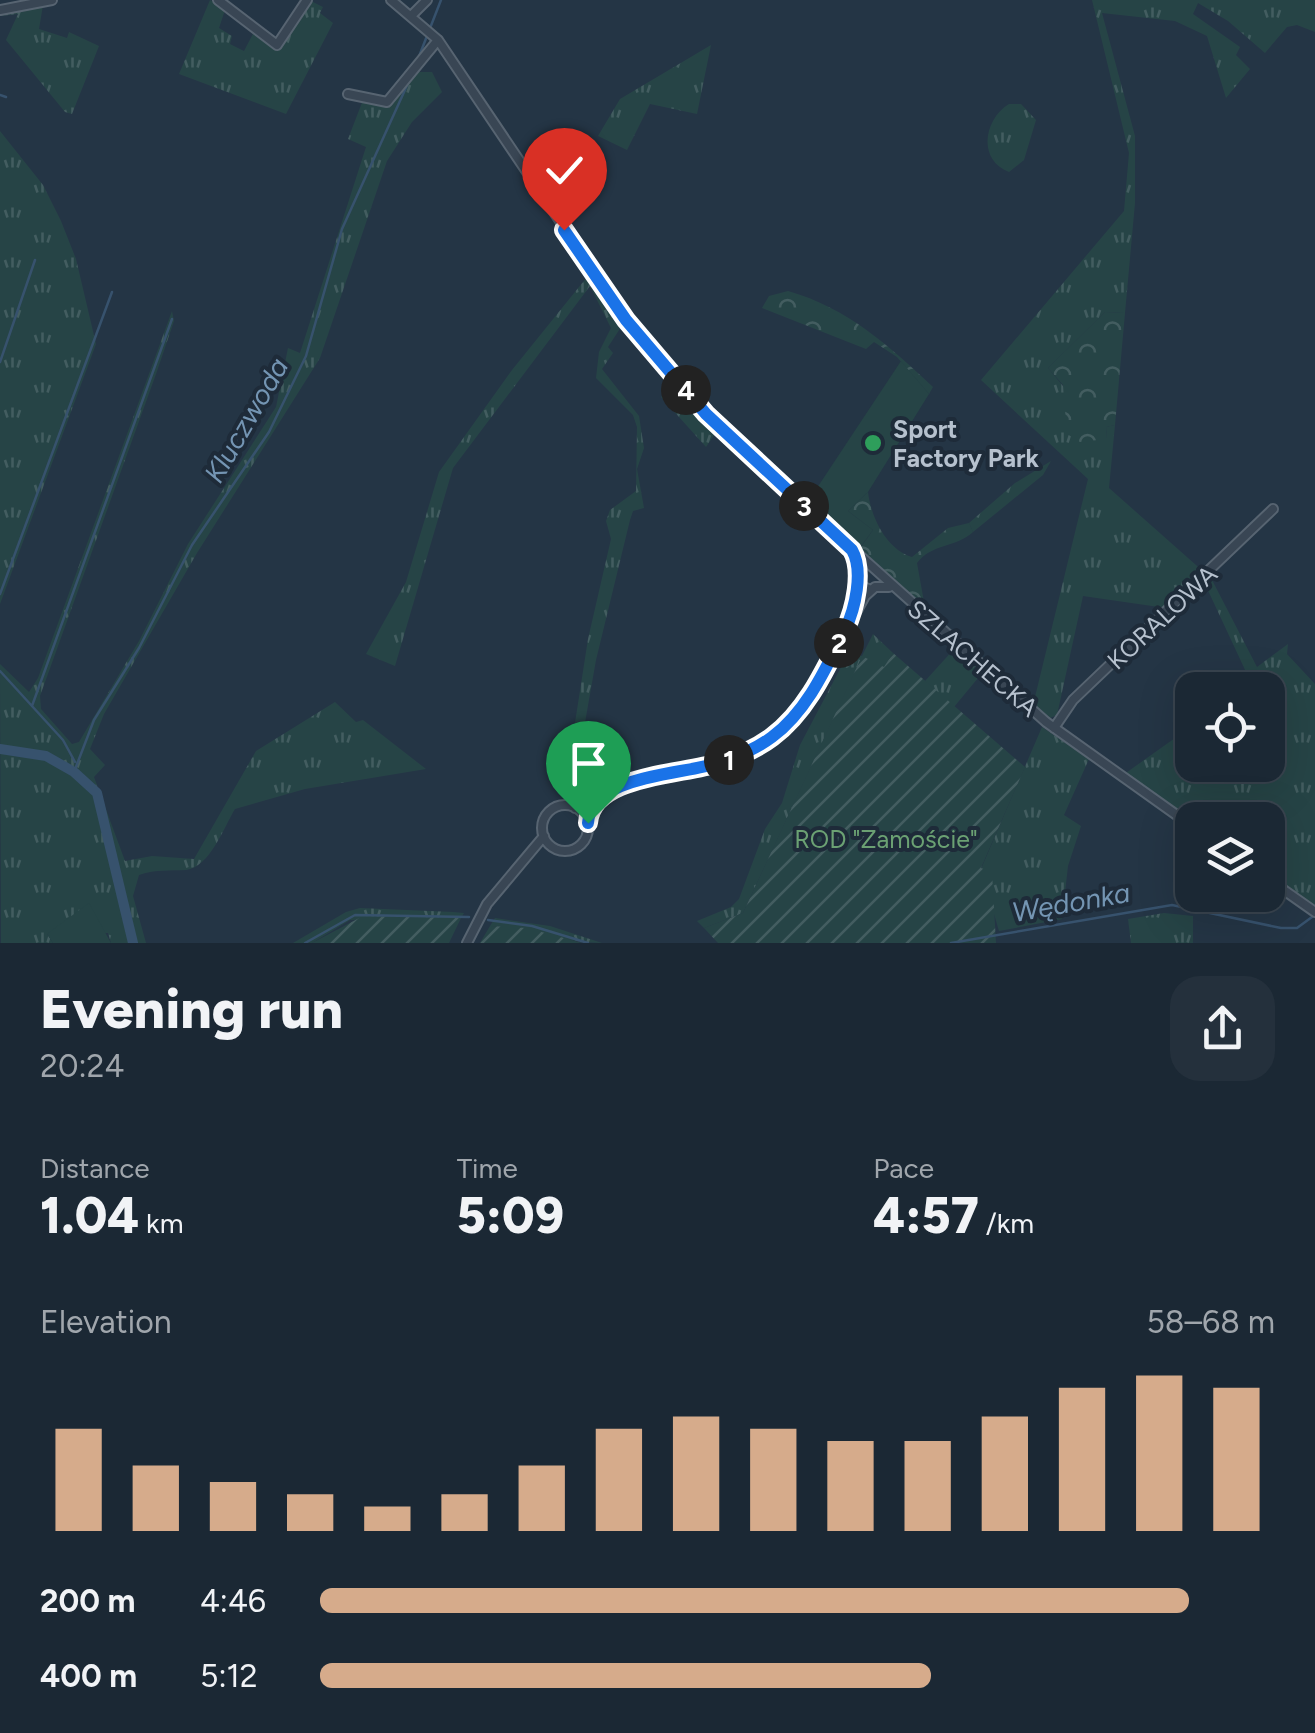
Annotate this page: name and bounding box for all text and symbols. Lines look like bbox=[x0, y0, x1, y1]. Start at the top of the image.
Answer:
pin bbox=[522, 128, 607, 231]
icon: check bbox=[537, 143, 592, 198]
water label: Kluczwoda bbox=[197, 351, 295, 489]
pin: 4 bbox=[661, 365, 711, 415]
text: 4 bbox=[677, 373, 695, 407]
place label: Sport Factory Park bbox=[893, 414, 1039, 473]
marker: Sport Factory Park bbox=[862, 432, 884, 454]
pin: 3 bbox=[779, 481, 829, 531]
text: 3 bbox=[796, 489, 812, 523]
street label: KORALOWA bbox=[1101, 559, 1223, 675]
street label: SZLACHECKA bbox=[902, 593, 1044, 723]
pin: 2 bbox=[814, 618, 864, 668]
text: 2 bbox=[831, 626, 847, 660]
map controls bbox=[1175, 672, 1285, 912]
button: locate bbox=[1175, 672, 1285, 782]
pin bbox=[546, 721, 631, 824]
pin: 1 bbox=[704, 735, 754, 785]
icon: arrive bbox=[561, 736, 616, 791]
text: 1 bbox=[723, 743, 735, 777]
button: layers bbox=[1175, 802, 1285, 912]
park label: ROD "Zamoście" bbox=[794, 824, 978, 854]
water label: Wędonka bbox=[1009, 875, 1133, 929]
text: Evening run bbox=[40, 976, 343, 1042]
button: share bbox=[1170, 976, 1275, 1081]
text: 20:24 bbox=[40, 1047, 124, 1085]
text: Distance bbox=[40, 1151, 150, 1185]
text: Time bbox=[457, 1151, 518, 1185]
text: Pace bbox=[873, 1151, 934, 1185]
text: 1.04 bbox=[40, 1185, 139, 1246]
text: 5:09 bbox=[457, 1185, 564, 1246]
text: 4:57 bbox=[873, 1185, 979, 1246]
text: km bbox=[139, 1206, 184, 1240]
text: /km bbox=[979, 1206, 1034, 1240]
text: Elevation bbox=[40, 1303, 172, 1341]
text: 58–68 m bbox=[1146, 1303, 1275, 1341]
text: 200 m bbox=[40, 1582, 136, 1620]
text: 4:46 bbox=[200, 1582, 266, 1620]
text: 400 m bbox=[40, 1657, 137, 1695]
text: 5:12 bbox=[200, 1657, 258, 1695]

